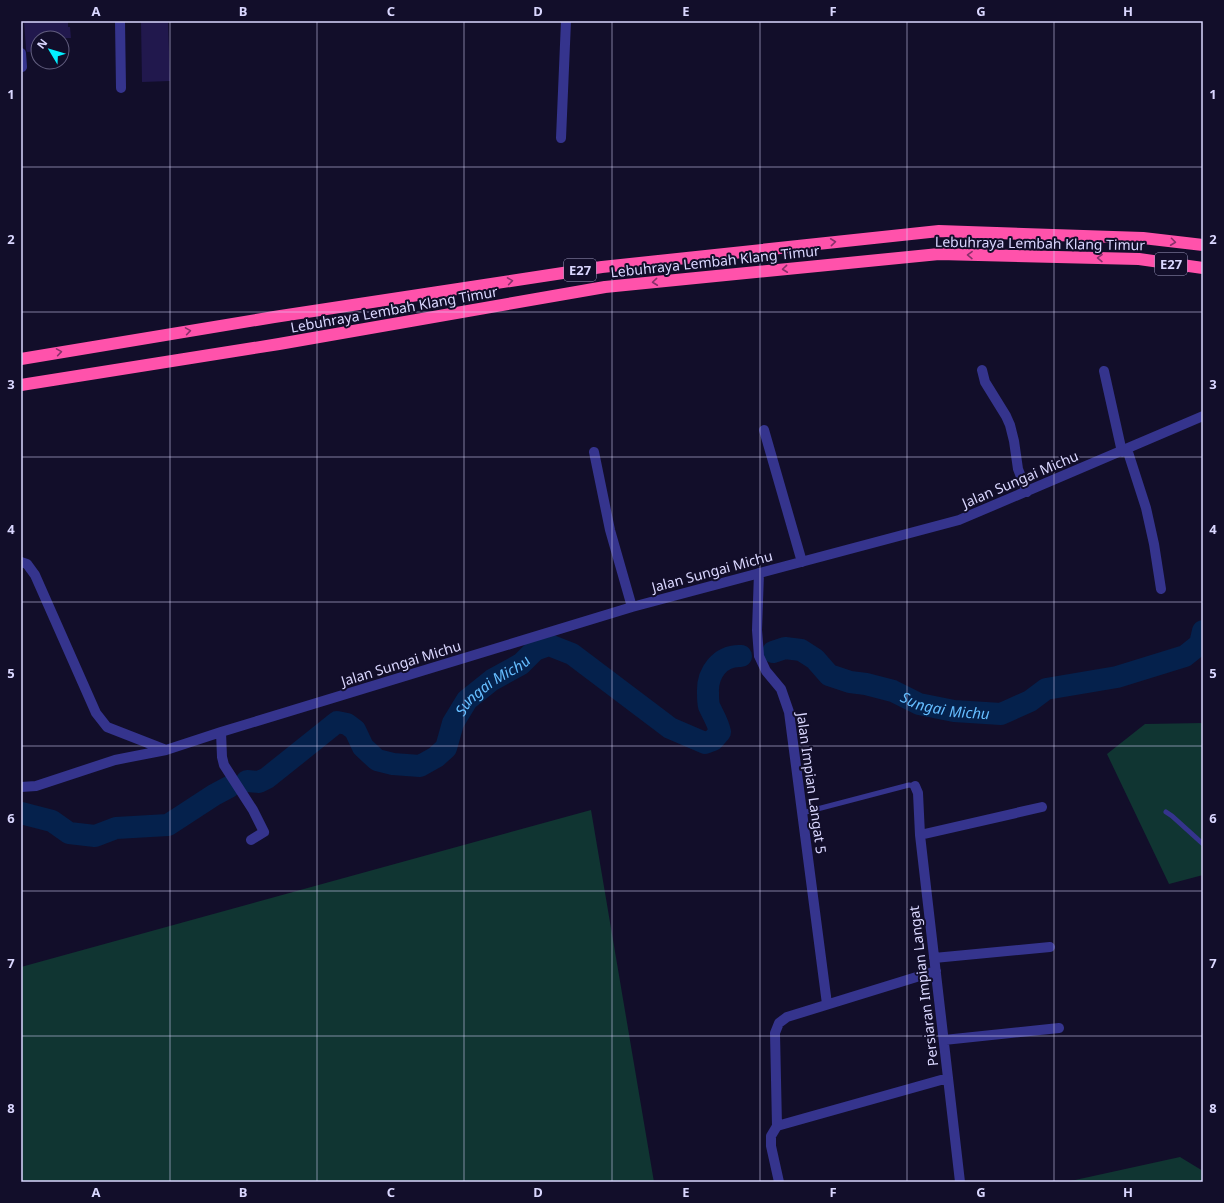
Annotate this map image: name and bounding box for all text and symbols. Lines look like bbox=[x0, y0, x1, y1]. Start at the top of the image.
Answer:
text: A bbox=[92, 2, 101, 20]
text: B bbox=[239, 2, 247, 20]
text: C bbox=[387, 2, 395, 20]
text: D bbox=[533, 2, 543, 20]
text: E bbox=[682, 2, 690, 20]
text: F bbox=[829, 2, 837, 20]
text: G bbox=[976, 2, 986, 20]
text: H bbox=[1123, 2, 1133, 20]
north arrow bbox=[30, 30, 70, 70]
text: N bbox=[33, 35, 50, 52]
text: 1 bbox=[7, 85, 15, 103]
text: 1 bbox=[1209, 85, 1217, 103]
text: 2 bbox=[7, 230, 15, 248]
text: 2 bbox=[1209, 230, 1217, 248]
street label: Lebuhraya Lembah Klang Timur bbox=[935, 232, 1145, 254]
one-way arrow bbox=[1170, 237, 1176, 246]
one-way arrow bbox=[830, 238, 837, 247]
street label: Lebuhraya Lembah Klang Timur bbox=[609, 241, 821, 281]
one-way arrow bbox=[967, 251, 973, 259]
road number: E27 bbox=[1155, 253, 1187, 275]
one-way arrow bbox=[1097, 254, 1103, 263]
road number: E27 bbox=[564, 259, 596, 281]
one-way arrow bbox=[782, 265, 788, 274]
one-way arrow bbox=[507, 277, 513, 286]
one-way arrow bbox=[652, 277, 658, 286]
street label: Lebuhraya Lembah Klang Timur bbox=[289, 281, 499, 337]
one-way arrow bbox=[185, 327, 191, 336]
one-way arrow bbox=[56, 348, 63, 357]
text: 3 bbox=[7, 375, 15, 393]
text: 3 bbox=[1209, 375, 1217, 393]
street label: Jalan Sungai Michu bbox=[957, 446, 1081, 513]
text: 4 bbox=[7, 520, 15, 538]
text: 4 bbox=[1209, 520, 1217, 538]
street label: Jalan Sungai Michu bbox=[647, 546, 775, 597]
street label: Jalan Sungai Michu bbox=[337, 636, 463, 691]
water label: Sungai Michu bbox=[450, 650, 535, 719]
text: 5 bbox=[7, 664, 15, 682]
text: 5 bbox=[1209, 664, 1217, 682]
water label: Sungai Michu bbox=[897, 686, 991, 723]
street label: Jalan Impian Langat 5 bbox=[792, 709, 831, 855]
text: 6 bbox=[7, 809, 15, 827]
text: 6 bbox=[1209, 809, 1217, 827]
street label: Persiaran Impian Langat bbox=[904, 905, 942, 1067]
text: 7 bbox=[7, 954, 15, 972]
text: 7 bbox=[1209, 954, 1217, 972]
text: 8 bbox=[7, 1099, 15, 1117]
text: 8 bbox=[1209, 1099, 1217, 1117]
text: A bbox=[92, 1183, 101, 1201]
text: B bbox=[239, 1183, 247, 1201]
text: C bbox=[387, 1183, 395, 1201]
text: D bbox=[533, 1183, 543, 1201]
text: E bbox=[682, 1183, 690, 1201]
text: F bbox=[829, 1183, 837, 1201]
text: G bbox=[976, 1183, 986, 1201]
text: H bbox=[1123, 1183, 1133, 1201]

